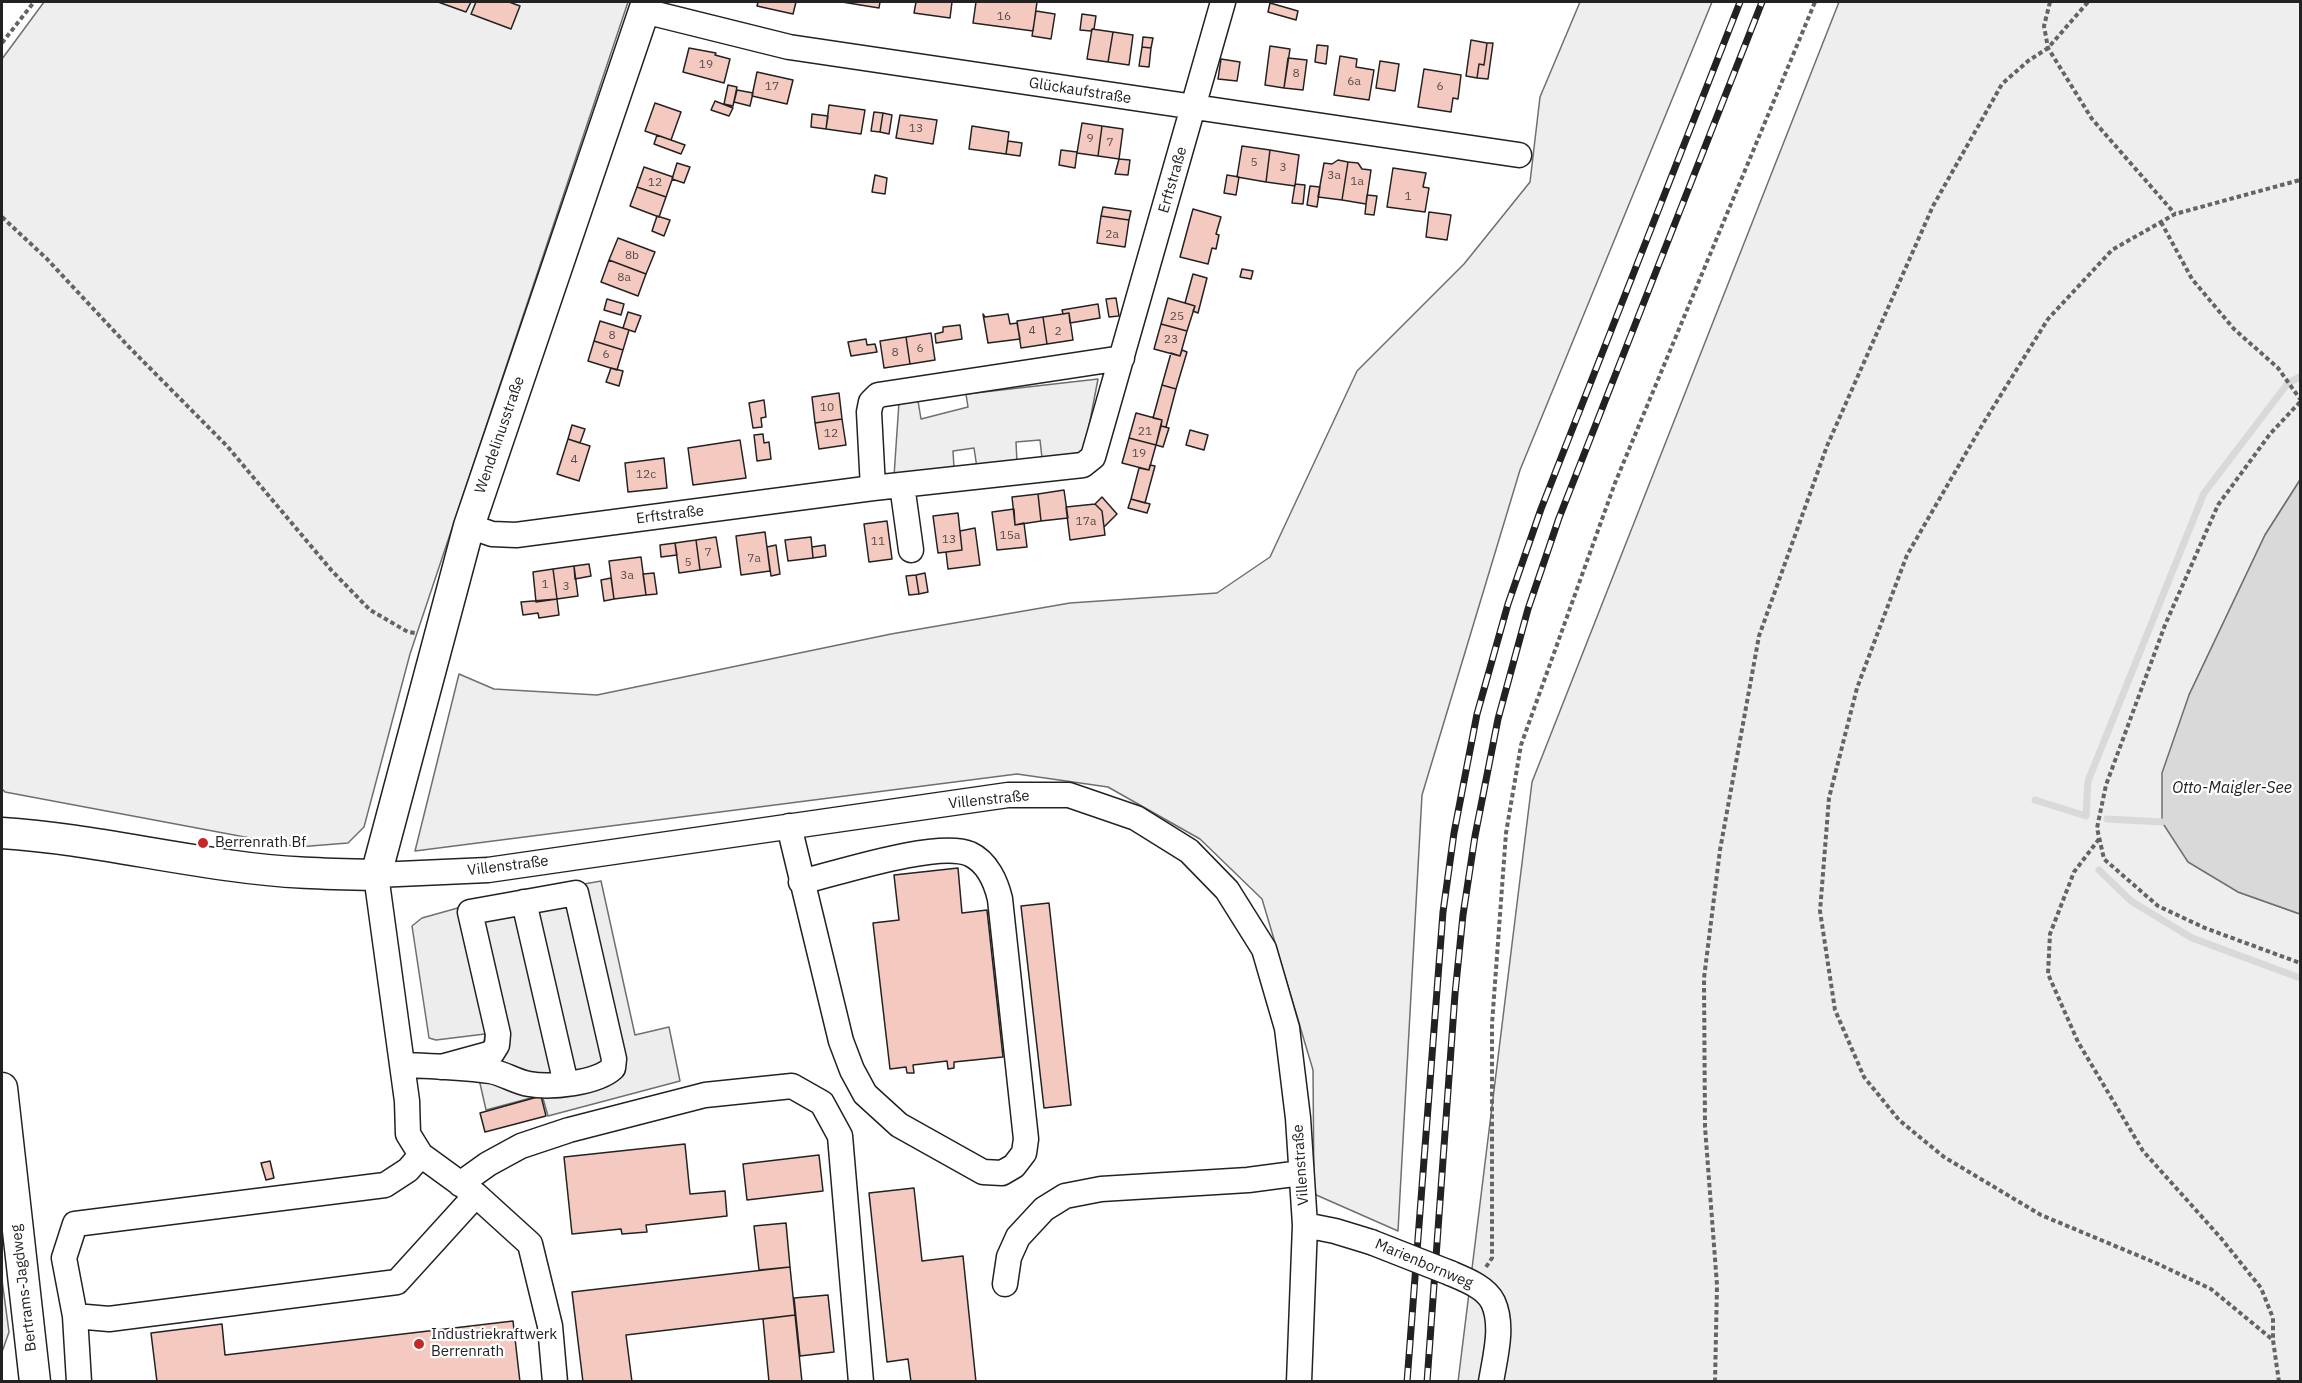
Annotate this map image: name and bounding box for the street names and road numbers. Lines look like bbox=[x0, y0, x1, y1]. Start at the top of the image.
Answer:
street label: Glückaufstraße bbox=[1027, 74, 1133, 108]
street label: Erftstraße bbox=[1155, 145, 1191, 215]
street label: Wendelinusstraße bbox=[472, 374, 528, 496]
street label: Erftstraße bbox=[635, 502, 705, 528]
street label: Villenstraße bbox=[948, 787, 1030, 813]
street label: Villenstraße bbox=[466, 852, 550, 880]
street label: Villenstraße bbox=[1289, 1124, 1313, 1206]
street label: Bertrams-Jagdweg bbox=[7, 1223, 41, 1353]
street label: Marienbornweg bbox=[1372, 1235, 1476, 1293]

